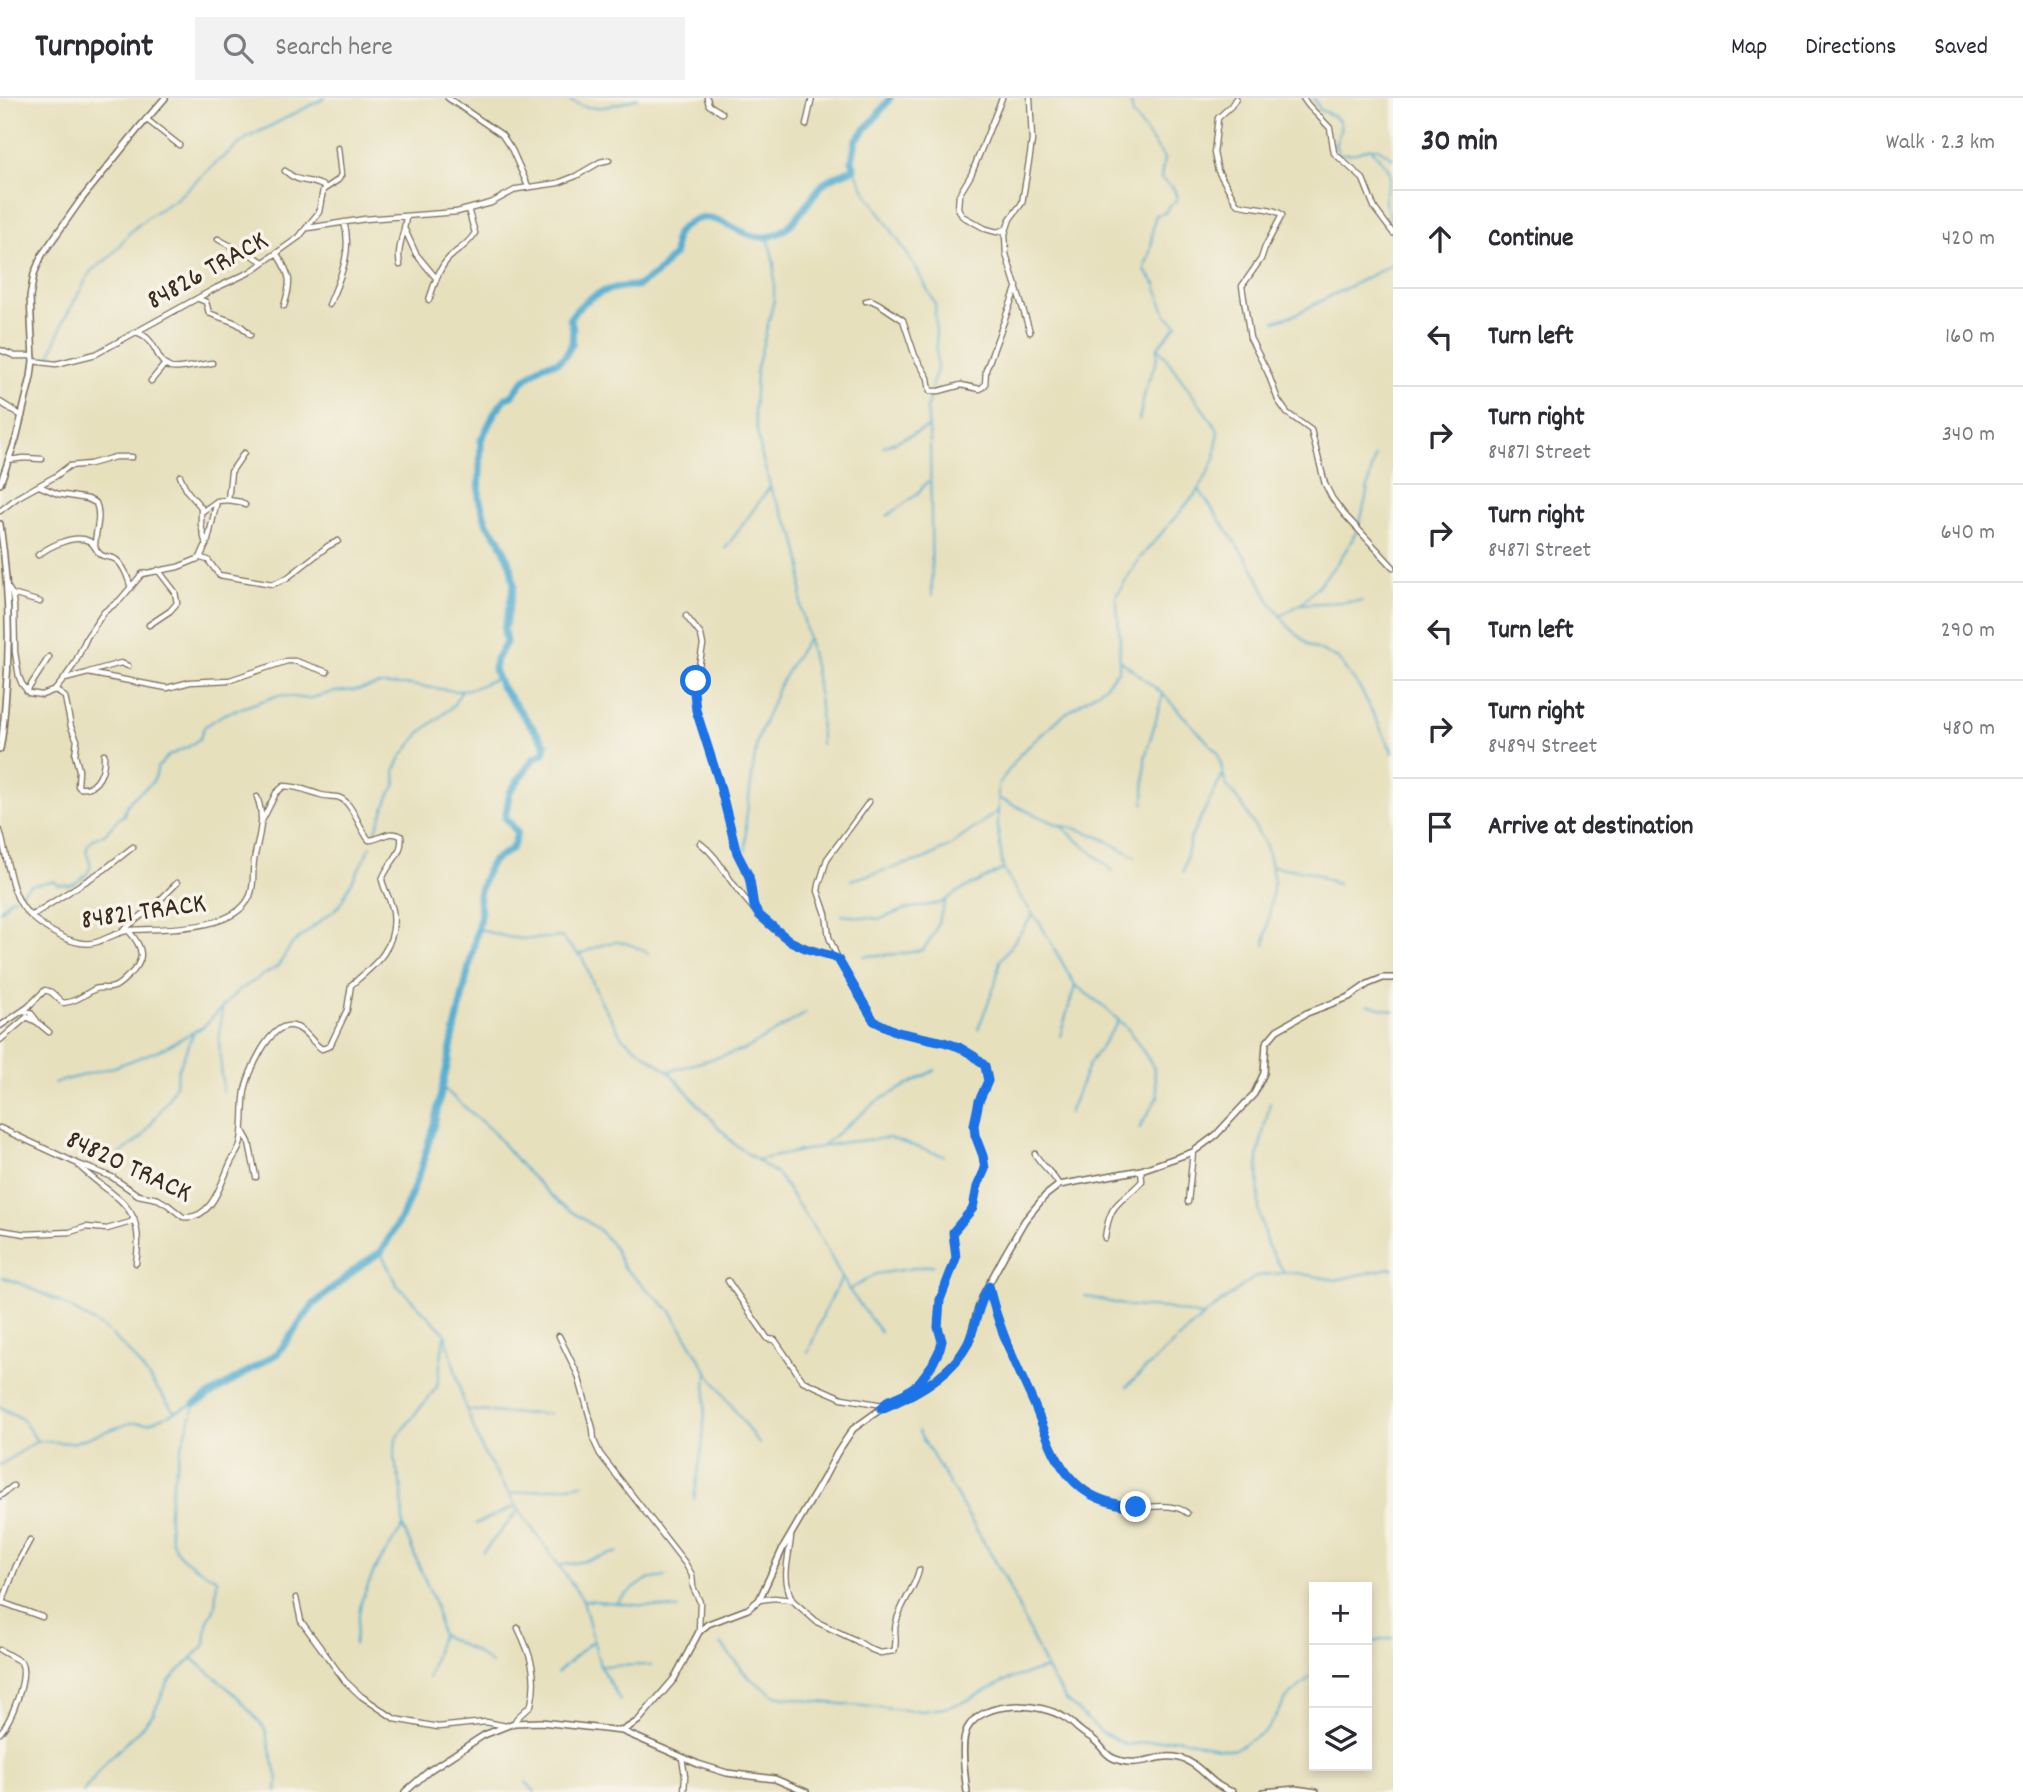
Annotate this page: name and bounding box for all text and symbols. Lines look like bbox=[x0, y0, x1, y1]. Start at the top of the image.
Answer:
search box bbox=[195, 17, 685, 80]
text: Turnpoint bbox=[35, 25, 153, 72]
icon: search bbox=[219, 29, 257, 67]
text: Search here bbox=[275, 30, 393, 67]
text: Map bbox=[1731, 31, 1767, 65]
text: Directions bbox=[1805, 31, 1896, 65]
text: Saved bbox=[1934, 31, 1988, 65]
text: 30 min bbox=[1421, 122, 1498, 165]
text: Walk · 2.3 km bbox=[1886, 127, 1995, 160]
icon: ahead bbox=[1421, 220, 1459, 258]
text: Continue bbox=[1488, 221, 1573, 258]
street label: 84826 TRACK bbox=[140, 223, 276, 322]
text: 420 m bbox=[1942, 223, 1995, 256]
icon: left bbox=[1421, 318, 1459, 356]
text: Turn left bbox=[1488, 319, 1574, 356]
text: 160 m bbox=[1945, 321, 1995, 354]
text: Turn right bbox=[1488, 400, 1585, 437]
icon: right bbox=[1421, 416, 1459, 454]
text: 340 m bbox=[1942, 419, 1995, 452]
text: 84871 Street bbox=[1488, 437, 1591, 470]
text: Turn right bbox=[1488, 498, 1585, 535]
icon: right bbox=[1421, 514, 1459, 552]
text: 640 m bbox=[1941, 517, 1995, 550]
text: 84871 Street bbox=[1488, 535, 1591, 568]
icon: left bbox=[1421, 612, 1459, 650]
text: Turn left bbox=[1488, 613, 1574, 650]
text: 290 m bbox=[1941, 615, 1995, 648]
route start bbox=[680, 665, 711, 696]
text: Turn right bbox=[1488, 694, 1585, 731]
icon: right bbox=[1421, 710, 1459, 748]
text: 480 m bbox=[1943, 713, 1995, 746]
text: 84894 Street bbox=[1488, 731, 1597, 764]
icon: arrive bbox=[1421, 808, 1459, 846]
text: Arrive at destination bbox=[1488, 809, 1693, 846]
street label: 84821 TRACK bbox=[79, 885, 209, 943]
street label: 84820 TRACK bbox=[58, 1122, 198, 1215]
route end bbox=[1120, 1491, 1151, 1522]
map controls bbox=[1309, 1582, 1372, 1771]
button: + bbox=[1309, 1582, 1372, 1645]
button: − bbox=[1309, 1645, 1372, 1708]
button: layers bbox=[1309, 1708, 1372, 1771]

